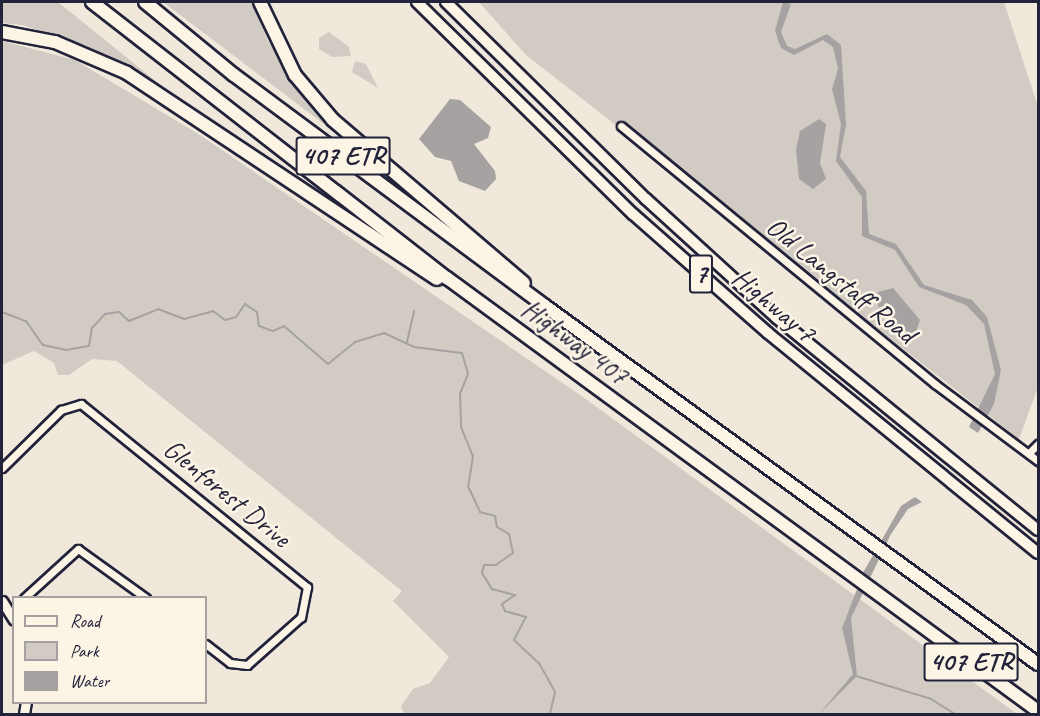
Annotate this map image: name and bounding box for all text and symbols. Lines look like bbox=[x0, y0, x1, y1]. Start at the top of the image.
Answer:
road number: 407 ETR bbox=[295, 132, 391, 180]
street label: Old Langstaff Road bbox=[760, 210, 922, 350]
road number: 7 bbox=[688, 250, 714, 298]
street label: Highway 7 bbox=[725, 260, 823, 350]
street label: Highway 407 bbox=[515, 292, 635, 392]
street label: Glenforest Drive bbox=[157, 432, 297, 554]
legend bbox=[12, 596, 207, 704]
text: Road bbox=[70, 610, 100, 632]
road number: 407 ETR bbox=[923, 638, 1019, 686]
text: Park bbox=[70, 640, 99, 662]
text: Water bbox=[70, 670, 109, 692]

